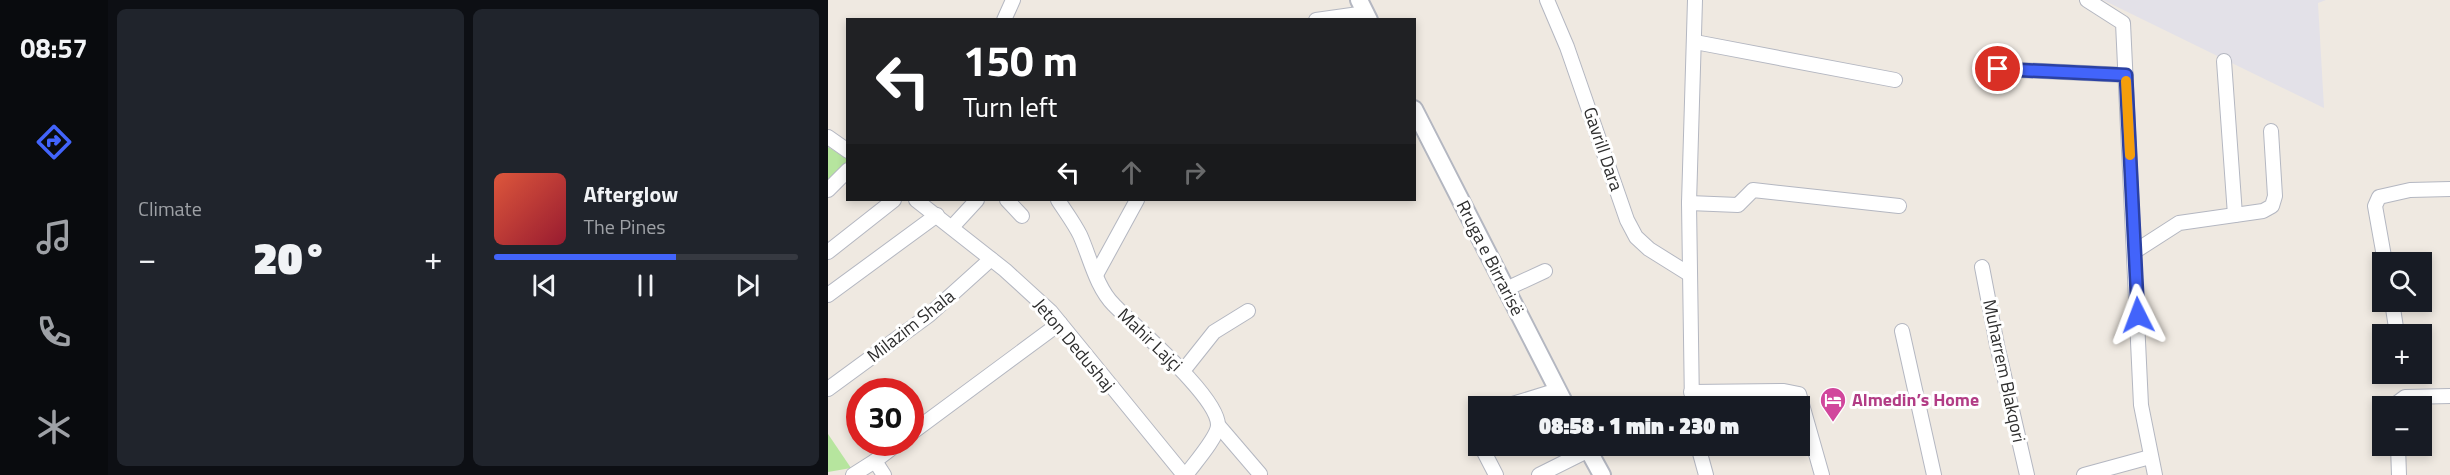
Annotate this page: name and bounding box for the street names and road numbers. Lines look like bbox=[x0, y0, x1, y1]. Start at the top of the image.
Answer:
street label: Gavrill Dara bbox=[1577, 103, 1630, 194]
street label: Rruga e Birrarisë bbox=[1450, 195, 1531, 320]
street label: Milazim Shala bbox=[861, 283, 960, 369]
street label: Jeton Dedushaj bbox=[1027, 292, 1121, 397]
street label: Muharrem Blakqori bbox=[1976, 297, 2033, 445]
street label: Mahir Lajçi bbox=[1112, 302, 1189, 378]

